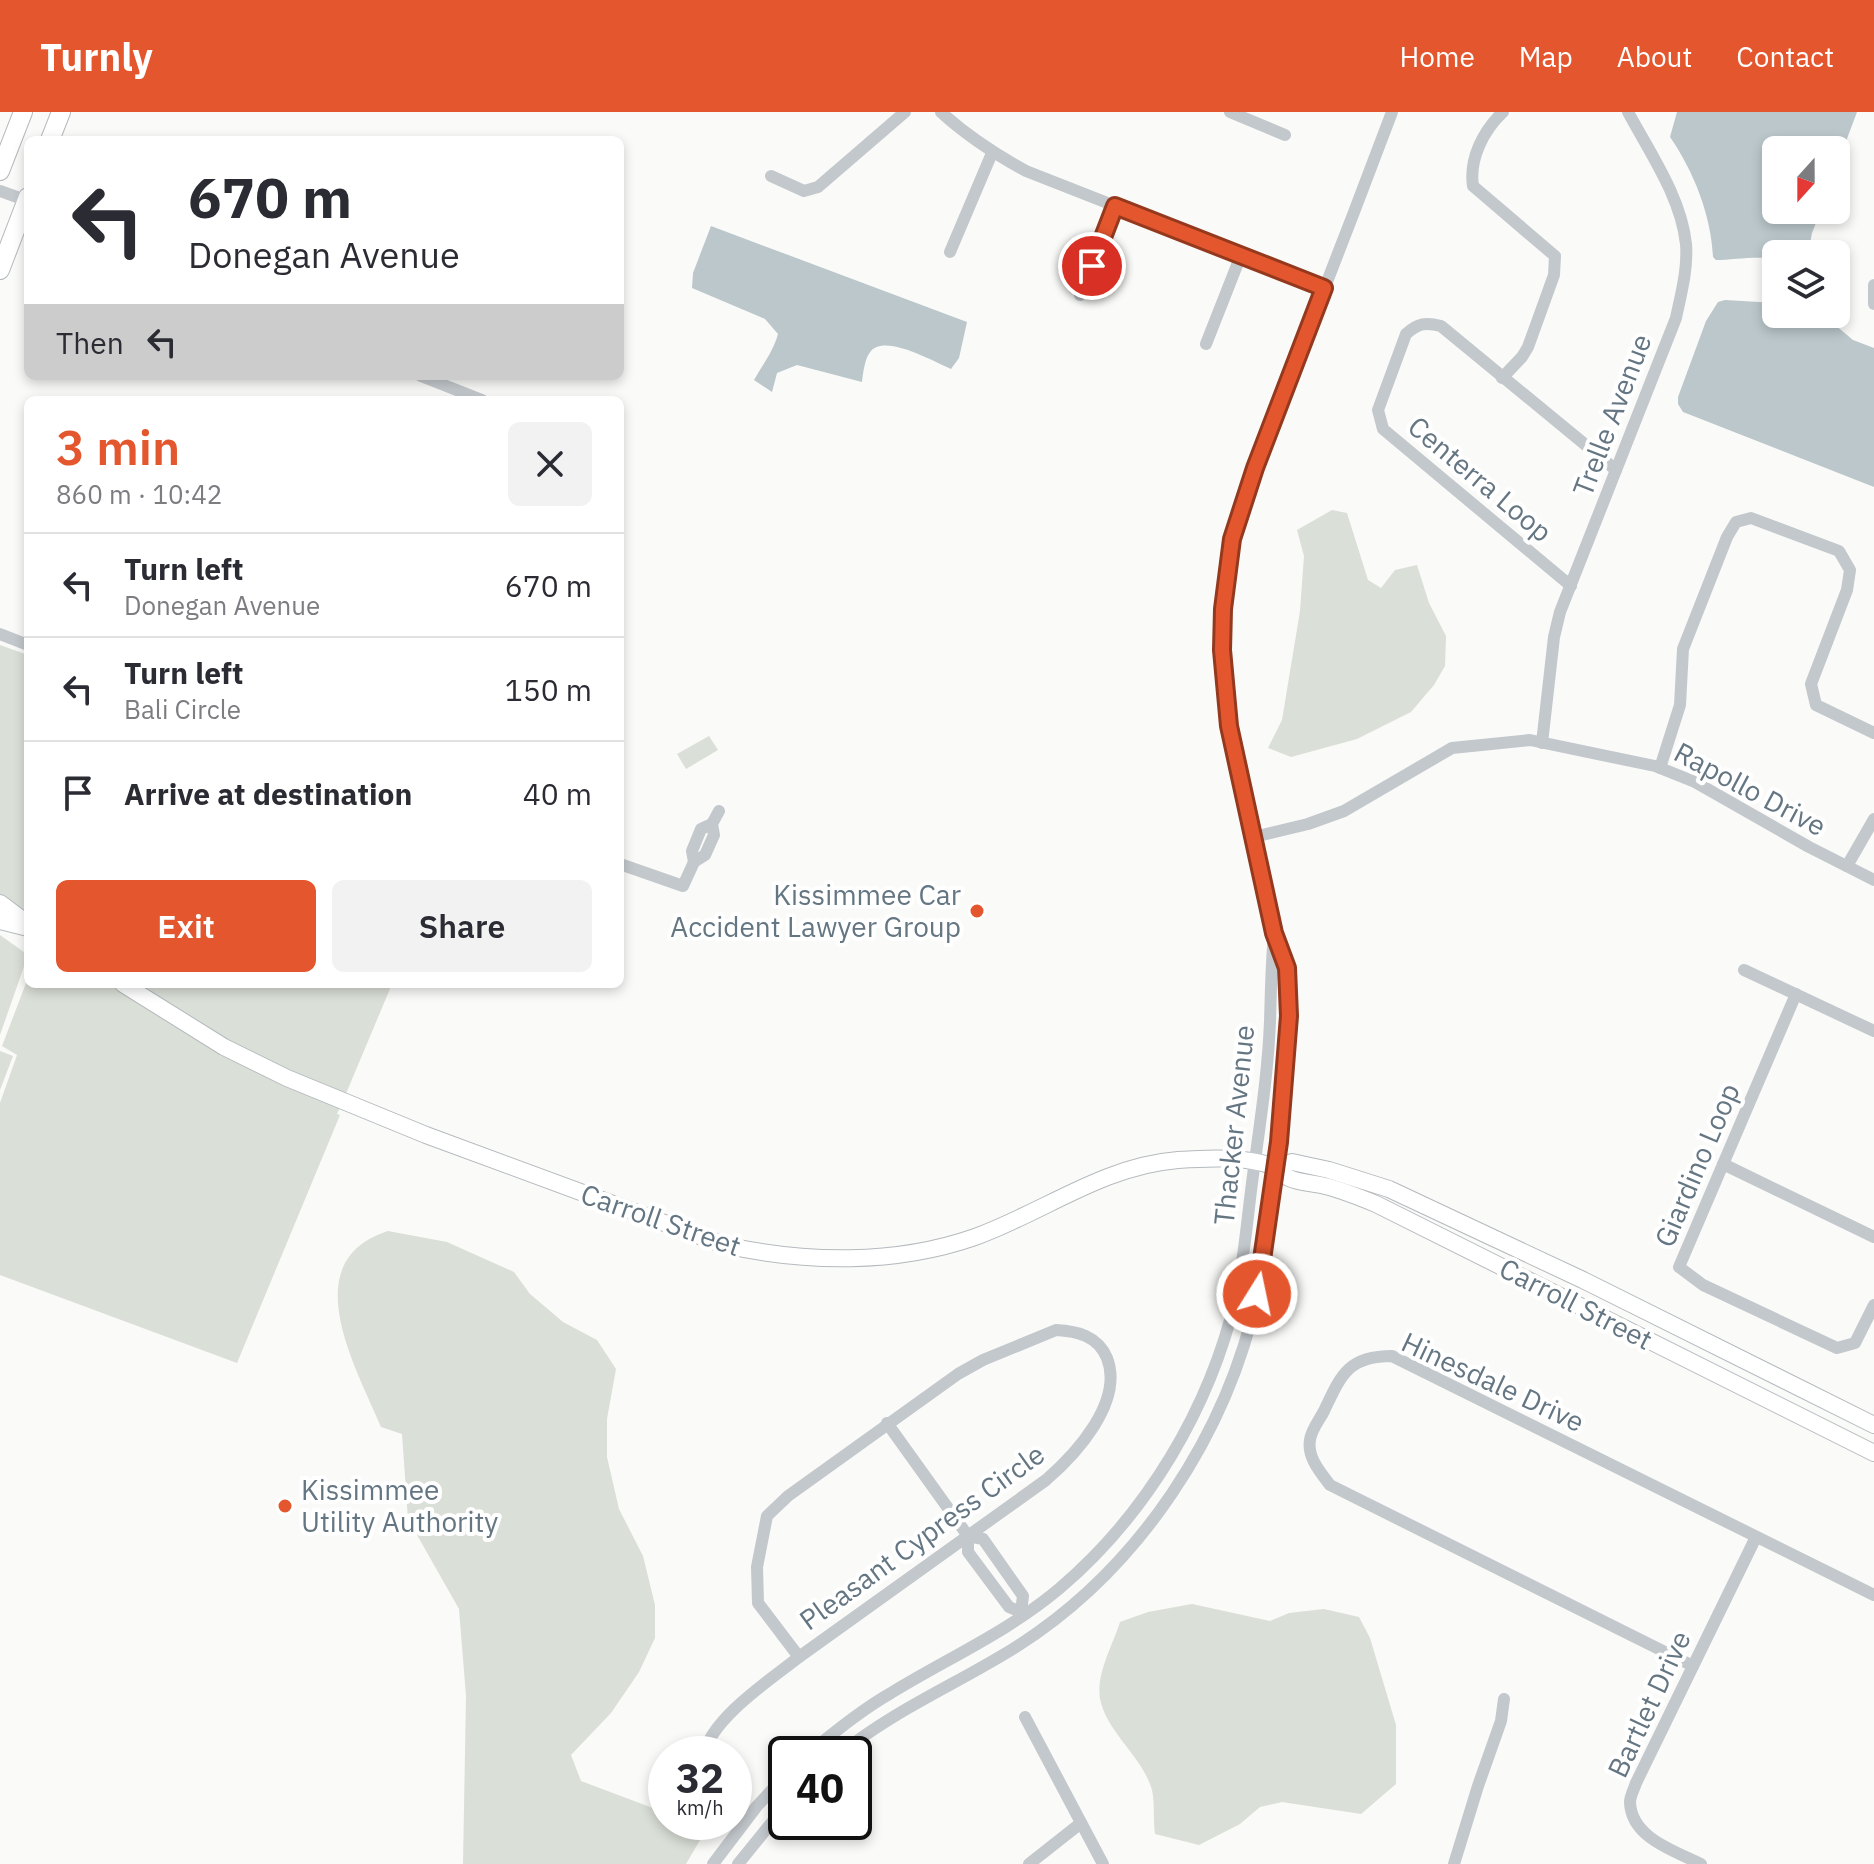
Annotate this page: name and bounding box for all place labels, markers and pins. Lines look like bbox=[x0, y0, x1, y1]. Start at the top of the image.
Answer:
pin bbox=[1058, 232, 1126, 300]
place label: Kissimmee Car Accident Lawyer Group bbox=[670, 876, 961, 945]
marker: Kissimmee Car Accident Lawyer Group bbox=[968, 902, 986, 920]
place label: Kissimmee Utility Authority bbox=[301, 1471, 498, 1540]
marker: Kissimmee Utility Authority bbox=[276, 1497, 294, 1515]

